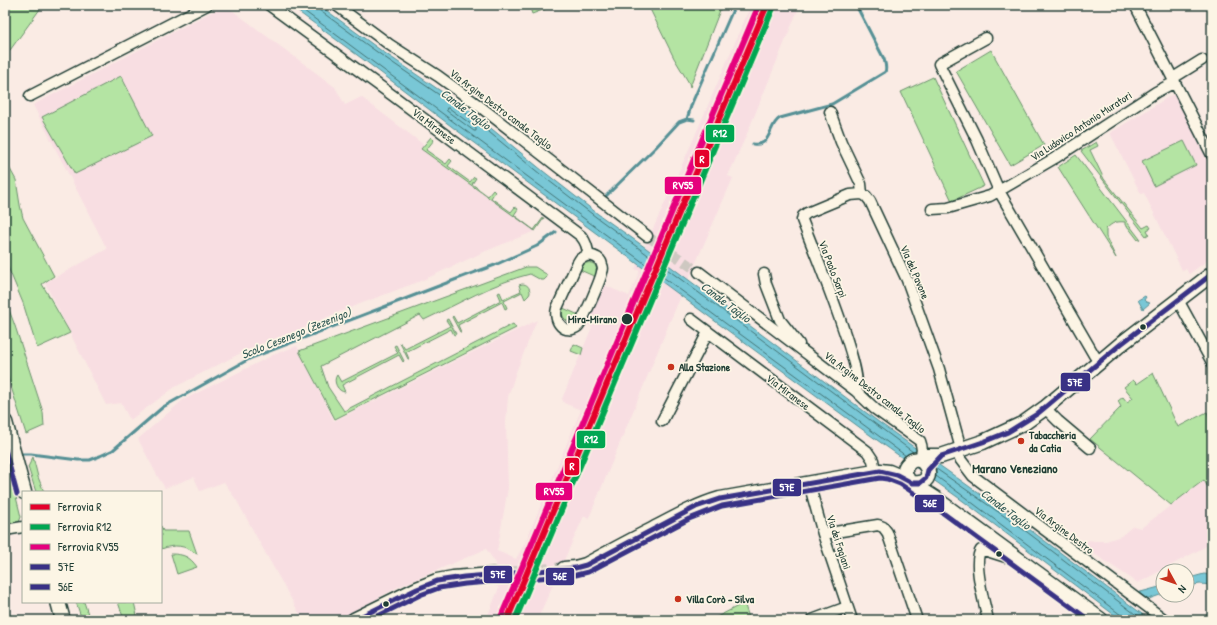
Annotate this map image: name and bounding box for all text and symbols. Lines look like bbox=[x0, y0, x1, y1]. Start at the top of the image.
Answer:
street label: Via Argine Destro canale Taglio bbox=[447, 66, 556, 153]
water label: Canale Taglio bbox=[438, 85, 495, 134]
street label: Via Ludovico Antonio Muratori bbox=[1028, 88, 1134, 164]
street label: Via Miranese bbox=[409, 105, 459, 147]
line badge: R12 bbox=[705, 124, 735, 143]
text: R12 bbox=[713, 126, 728, 140]
line badge: R bbox=[694, 149, 710, 168]
text: R bbox=[700, 152, 705, 166]
line badge: RV55 bbox=[664, 176, 702, 195]
text: RV55 bbox=[673, 178, 694, 192]
street label: Via Paolo Sarpi bbox=[816, 238, 850, 300]
street label: Via del Pavone bbox=[897, 243, 933, 302]
water label: Canale Taglio bbox=[698, 278, 755, 327]
water label: Scolo Cesenego (Zezenigo) bbox=[239, 303, 355, 363]
place label: Mira-Mirano bbox=[568, 312, 618, 326]
marker: Mira-Mirano bbox=[620, 312, 634, 326]
unlabelled marker bbox=[1138, 322, 1148, 332]
street label: Via Argine Destro canale Taglio bbox=[821, 348, 929, 436]
place label: Alla Stazione bbox=[679, 360, 731, 374]
marker: Alla Stazione bbox=[666, 362, 676, 372]
street label: Via Miranese bbox=[763, 371, 813, 413]
line badge: 57E bbox=[1060, 372, 1091, 392]
text: 57E bbox=[1068, 375, 1083, 389]
place label: Tabaccheria da Catia bbox=[1028, 428, 1077, 455]
line badge: R12 bbox=[576, 430, 606, 449]
text: R12 bbox=[584, 432, 599, 446]
marker: Tabaccheria da Catia bbox=[1016, 436, 1026, 446]
line badge: R bbox=[564, 457, 580, 476]
text: R bbox=[570, 459, 575, 473]
district label: Marano Veneziano bbox=[972, 459, 1058, 477]
line badge: 57E bbox=[772, 478, 802, 497]
text: 57E bbox=[780, 480, 795, 494]
line badge: RV55 bbox=[535, 482, 573, 501]
text: RV55 bbox=[544, 484, 565, 498]
water label: Canale Taglio bbox=[978, 485, 1035, 534]
legend bbox=[22, 491, 162, 603]
line badge: 56E bbox=[914, 494, 945, 513]
text: 56E bbox=[923, 496, 937, 510]
text: Ferrovia R bbox=[57, 498, 102, 515]
street label: Via Argine Destro bbox=[1032, 503, 1097, 557]
street label: Via dei Fagiani bbox=[824, 513, 854, 571]
text: Ferrovia R12 bbox=[57, 518, 112, 535]
text: Ferrovia RV55 bbox=[57, 538, 119, 555]
unlabelled marker bbox=[994, 549, 1004, 559]
text: 57E bbox=[58, 558, 75, 575]
north arrow bbox=[1155, 563, 1195, 603]
line badge: 57E bbox=[483, 565, 513, 584]
text: 57E bbox=[491, 567, 506, 581]
line badge: 56E bbox=[545, 567, 575, 586]
text: 56E bbox=[553, 569, 567, 583]
text: 56E bbox=[58, 578, 74, 595]
text: N bbox=[1175, 583, 1190, 596]
place label: Villa Corò - Silva bbox=[686, 592, 755, 606]
marker: Villa Corò - Silva bbox=[673, 594, 683, 604]
unlabelled marker bbox=[381, 599, 391, 609]

